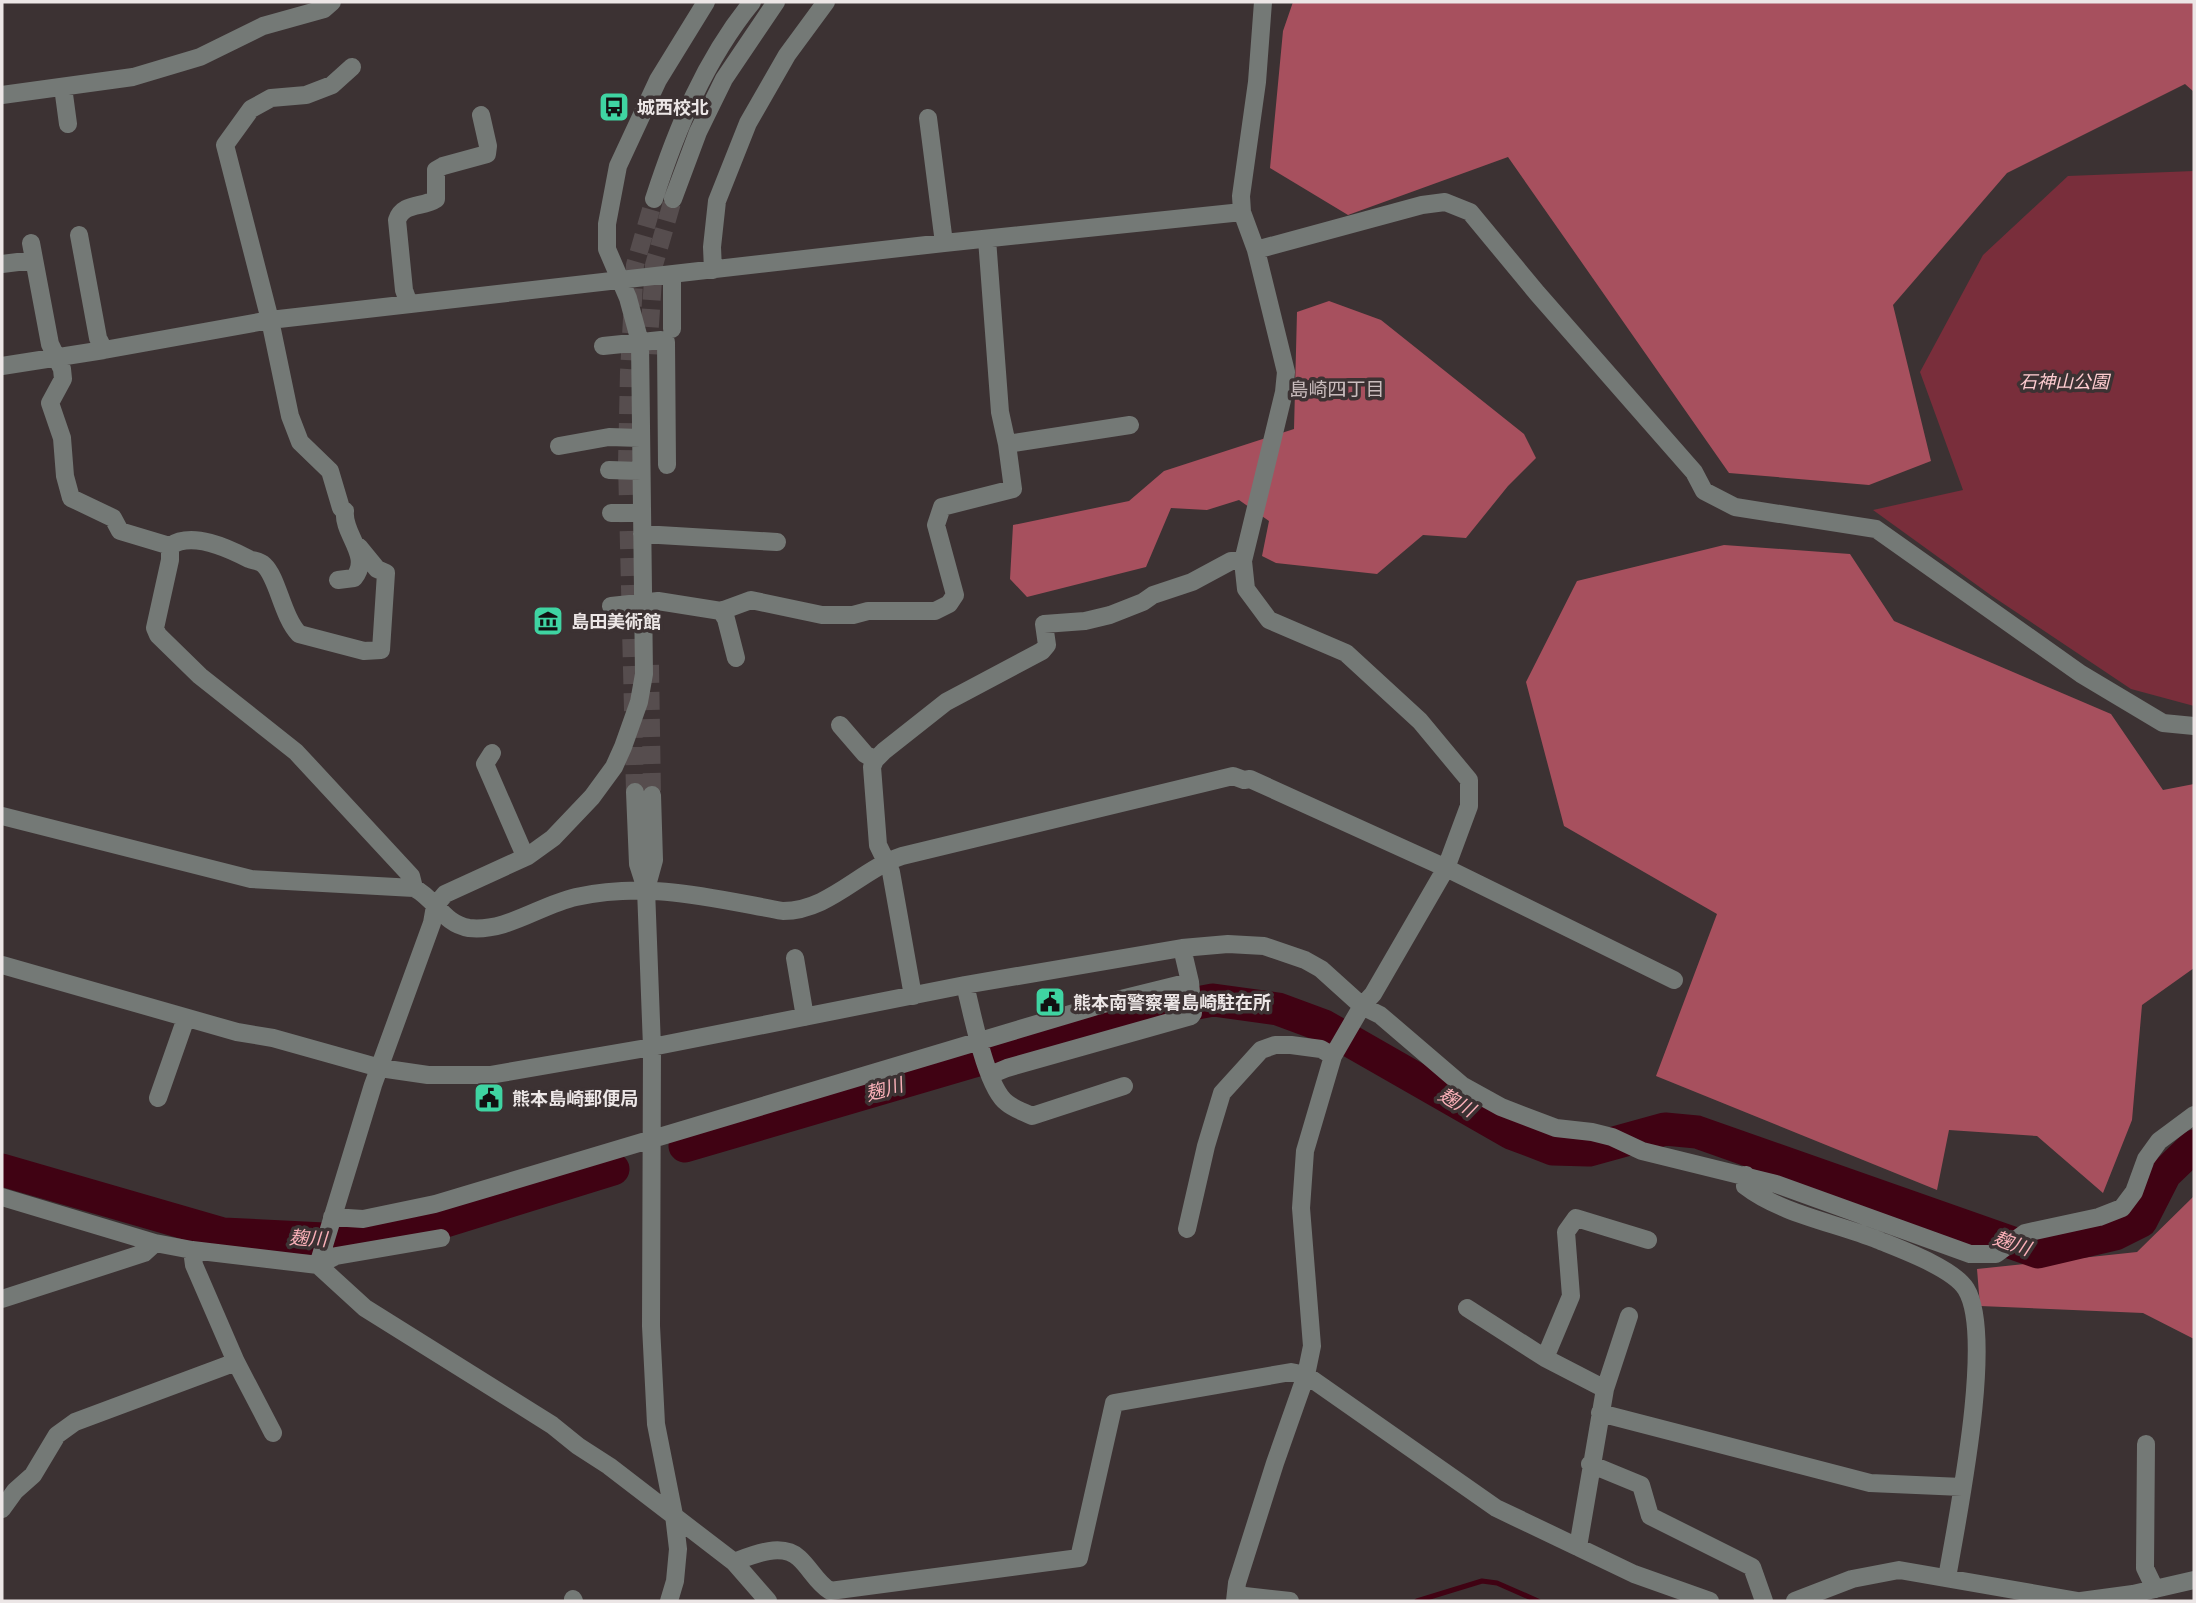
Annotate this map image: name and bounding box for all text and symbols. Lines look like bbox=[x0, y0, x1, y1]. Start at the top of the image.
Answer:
bus stop icon: 城西校北 bbox=[597, 90, 631, 124]
place label: 城西校北 bbox=[637, 96, 709, 119]
park label: 石神山公園 bbox=[2019, 370, 2112, 393]
district label: 島崎四丁目 bbox=[1289, 377, 1385, 401]
museum icon: 島田美術館 bbox=[531, 604, 565, 638]
place label: 島田美術館 bbox=[571, 610, 661, 633]
public building icon: 熊本南警察署島崎駐在所 bbox=[1033, 985, 1067, 1019]
place label: 熊本南警察署島崎駐在所 bbox=[1073, 991, 1271, 1014]
water label: 麹川 bbox=[862, 1072, 907, 1106]
public building icon: 熊本島崎郵便局 bbox=[472, 1081, 506, 1115]
water label: 麹川 bbox=[1435, 1082, 1481, 1123]
place label: 熊本島崎郵便局 bbox=[512, 1087, 638, 1110]
water label: 麹川 bbox=[288, 1225, 330, 1251]
water label: 麹川 bbox=[1990, 1225, 2036, 1261]

